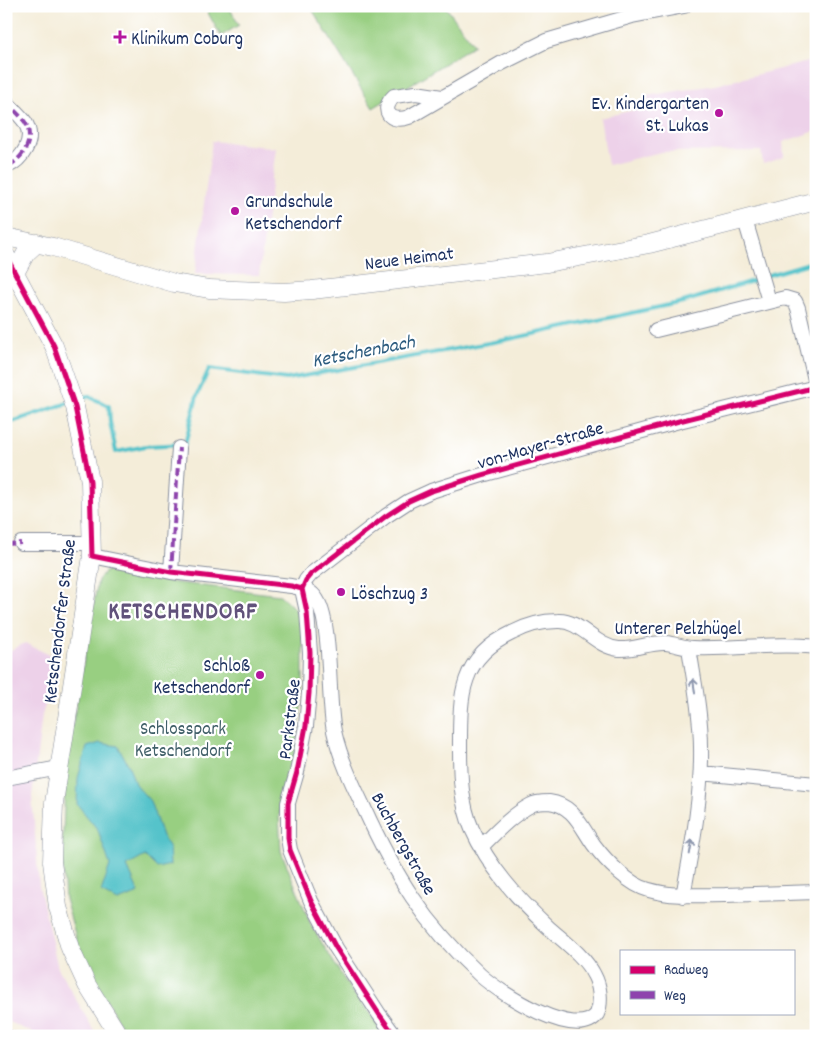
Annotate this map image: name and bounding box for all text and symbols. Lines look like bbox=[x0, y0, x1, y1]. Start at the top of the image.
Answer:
place label: Klinikum Coburg bbox=[131, 27, 243, 54]
marker: Klinikum Coburg bbox=[113, 30, 127, 44]
place label: Ev. Kindergarten St. Lukas bbox=[591, 92, 709, 141]
marker: Ev. Kindergarten St. Lukas bbox=[713, 107, 725, 119]
place label: Grundschule Ketschendorf bbox=[245, 190, 343, 239]
marker: Grundschule Ketschendorf bbox=[229, 205, 241, 217]
street label: Neue Heimat bbox=[364, 242, 455, 279]
water label: Ketschenbach bbox=[310, 329, 418, 377]
street label: von-Mayer-Straße bbox=[475, 416, 607, 478]
street label: Ketschendorfer Straße bbox=[38, 538, 85, 705]
place label: Löschzug 3 bbox=[351, 582, 428, 609]
marker: Löschzug 3 bbox=[335, 586, 347, 598]
district label: KETSCHENDORF bbox=[108, 596, 258, 630]
street label: Unterer Pelzhügel bbox=[615, 617, 742, 644]
place label: Schloß Ketschendorf bbox=[153, 654, 251, 703]
marker: Schloß Ketschendorf bbox=[254, 669, 266, 681]
street label: Parkstraße bbox=[273, 678, 310, 761]
one-way arrow bbox=[689, 678, 699, 694]
park label: Schlosspark Ketschendorf bbox=[135, 717, 233, 766]
street label: Buchbergstraße bbox=[363, 788, 441, 901]
one-way arrow bbox=[687, 840, 697, 856]
legend bbox=[620, 950, 794, 1014]
text: Radweg bbox=[664, 960, 708, 982]
text: Weg bbox=[664, 986, 686, 1008]

